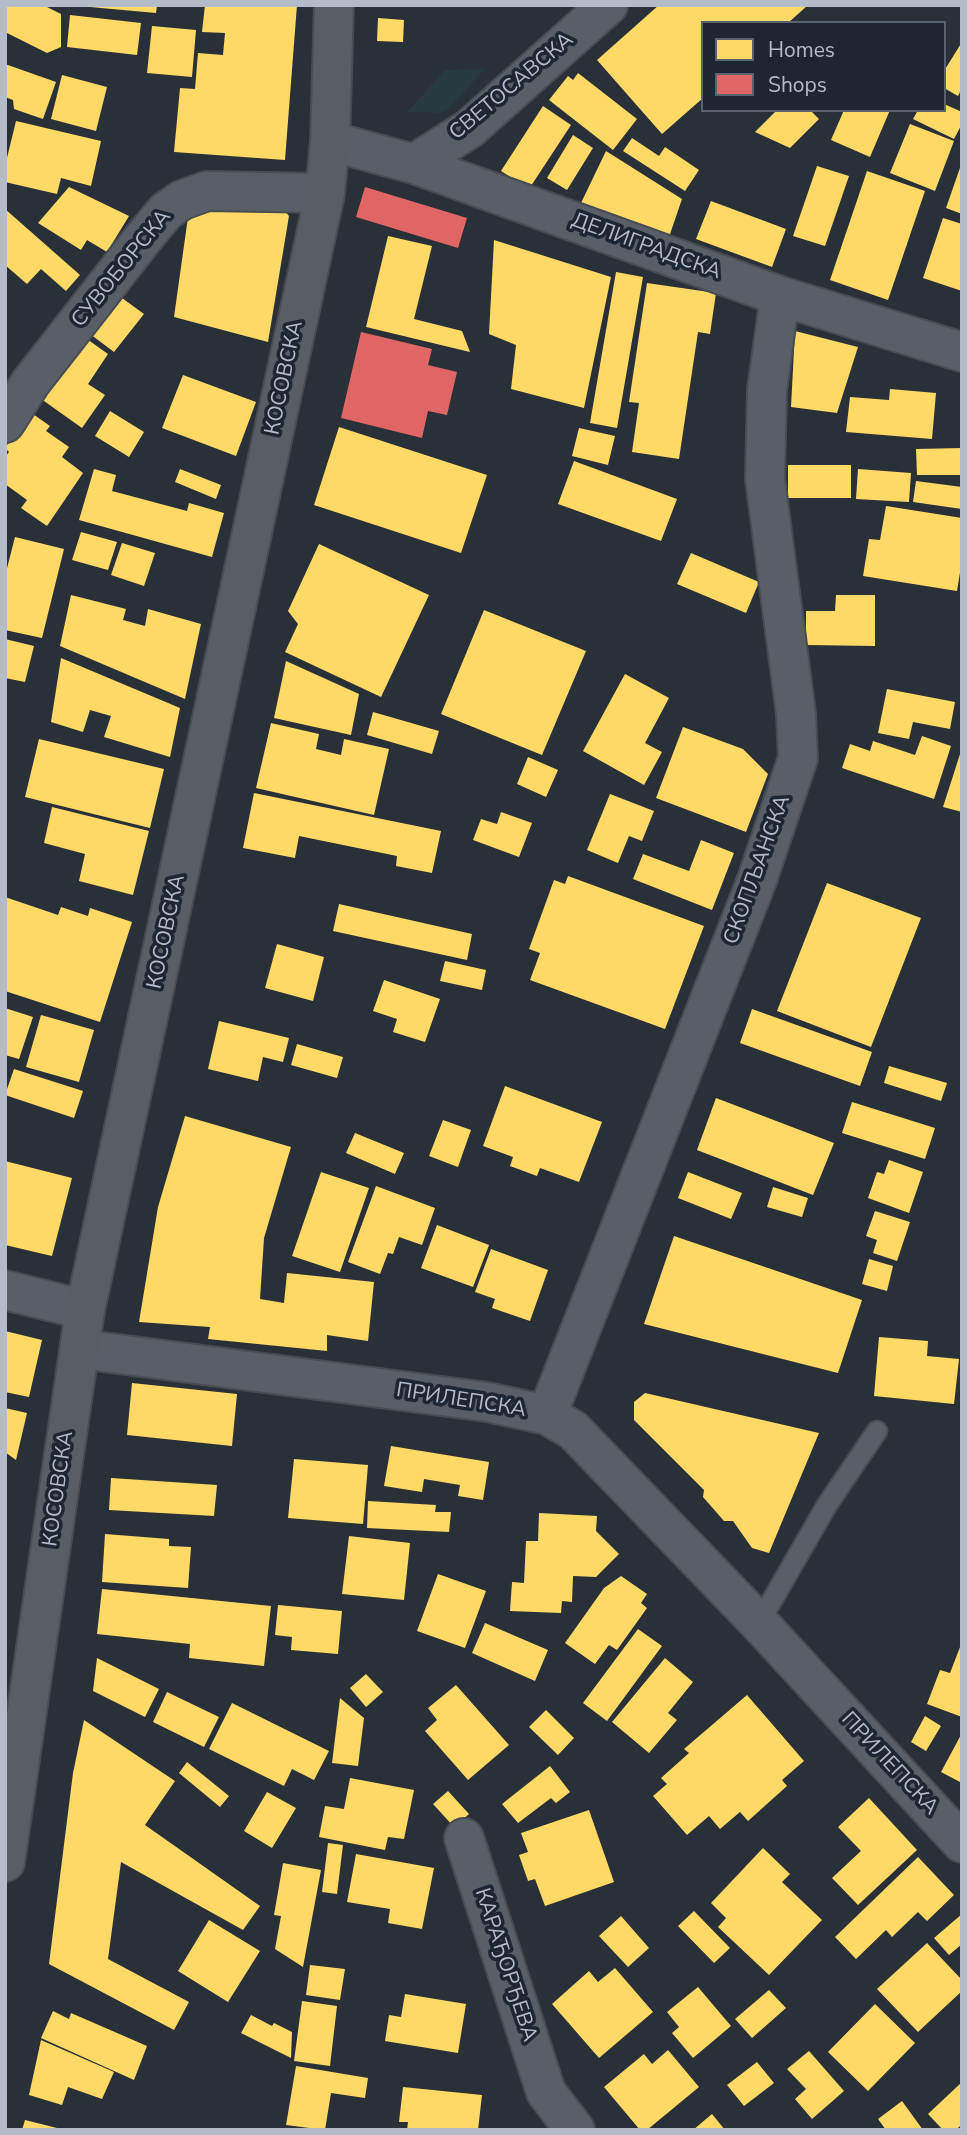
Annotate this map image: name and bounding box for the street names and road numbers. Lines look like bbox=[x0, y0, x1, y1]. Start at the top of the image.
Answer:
street label: СВЕТОСАВСКА bbox=[445, 28, 579, 146]
street label: СУВОБОРСКА bbox=[67, 205, 177, 333]
street label: ДЕЛИГРАДСКА bbox=[568, 208, 724, 286]
street label: КОСОВСКА bbox=[261, 319, 309, 437]
street label: СКОПЉАНСКА bbox=[719, 792, 797, 948]
street label: КОСОВСКА bbox=[143, 873, 191, 991]
street label: ПРИЛЕПСКА bbox=[394, 1378, 528, 1424]
street label: КОСОВСКА bbox=[38, 1430, 80, 1548]
street label: ПРИЛЕПСКА bbox=[835, 1708, 943, 1820]
street label: КАРАЂОРЂЕВА bbox=[468, 1885, 542, 2045]

